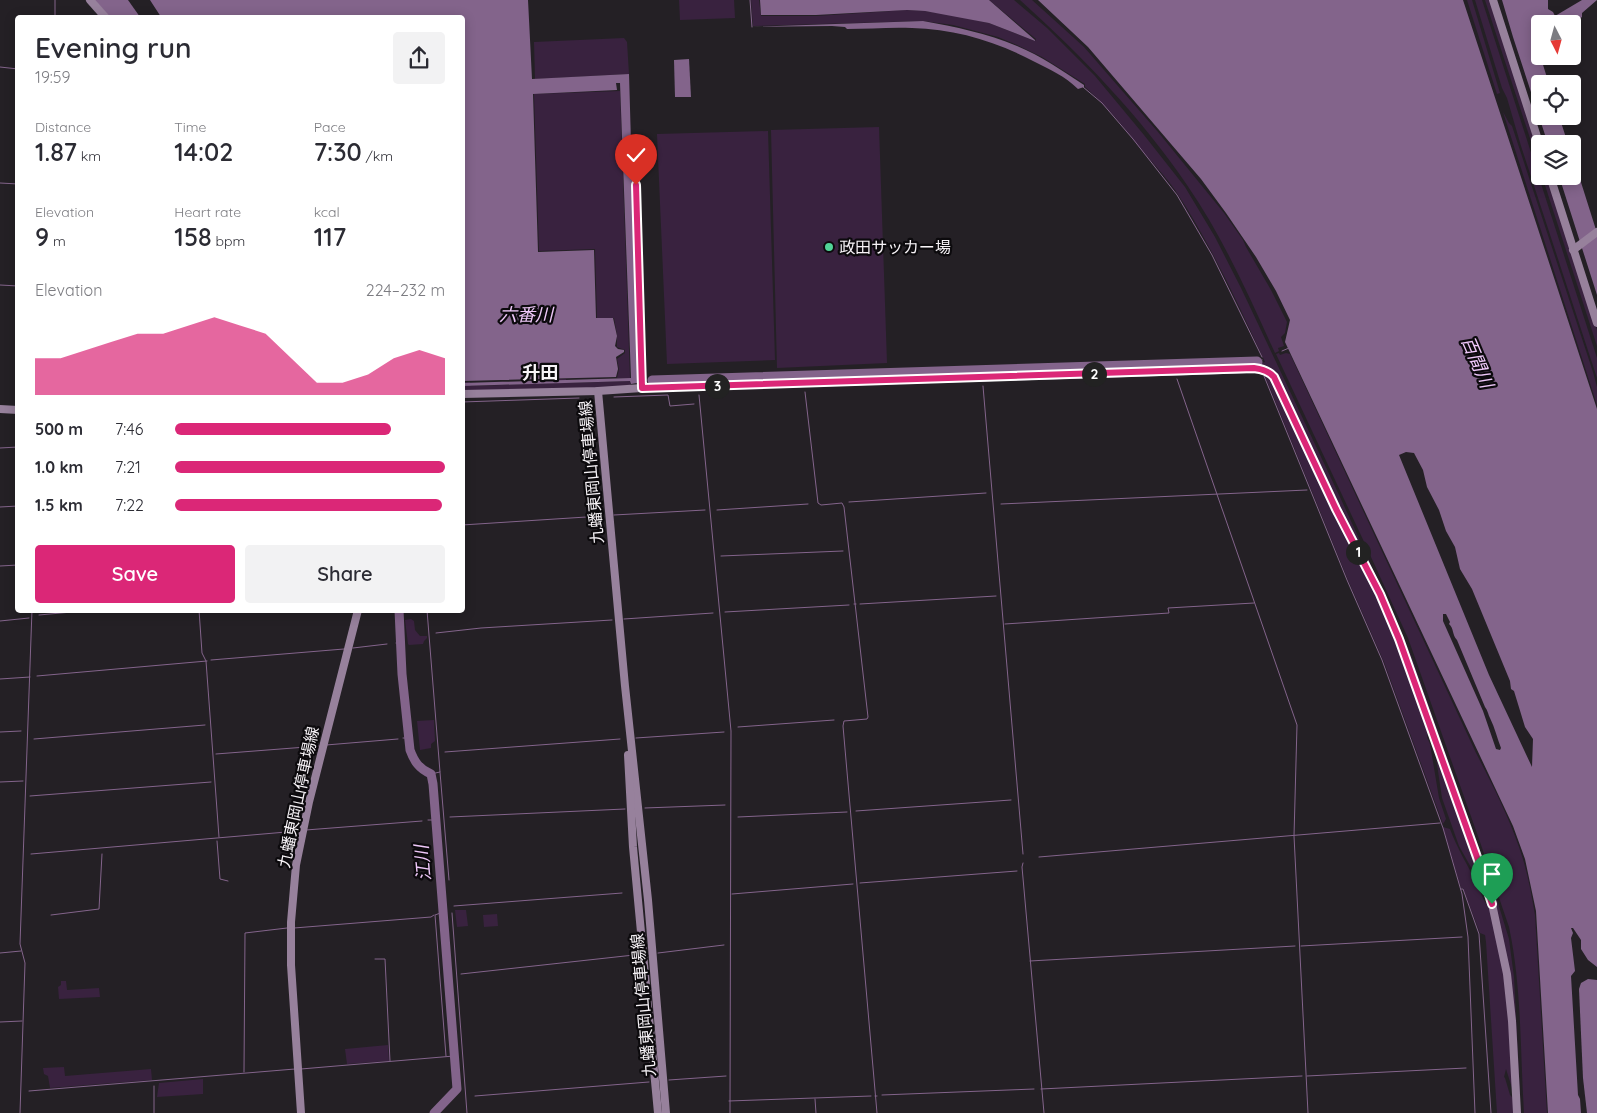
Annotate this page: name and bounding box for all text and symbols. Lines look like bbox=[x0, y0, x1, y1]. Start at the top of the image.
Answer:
north arrow bbox=[1531, 15, 1581, 65]
map controls bbox=[1531, 15, 1581, 185]
text: Evening run bbox=[35, 30, 192, 65]
button: share bbox=[393, 32, 445, 84]
text: 19:59 bbox=[35, 67, 71, 87]
button: locate bbox=[1531, 75, 1581, 125]
text: Distance bbox=[35, 118, 91, 136]
text: Time bbox=[174, 118, 206, 136]
text: Pace bbox=[314, 118, 346, 136]
pin bbox=[615, 134, 657, 185]
button: layers bbox=[1531, 135, 1581, 185]
text: 1.87 bbox=[35, 136, 77, 167]
text: 14:02 bbox=[174, 136, 233, 167]
text: 7:30 bbox=[314, 136, 362, 167]
icon: check bbox=[622, 141, 650, 169]
text: km bbox=[77, 147, 101, 165]
text: /km bbox=[362, 147, 393, 165]
text: Elevation bbox=[35, 203, 94, 221]
text: Heart rate bbox=[174, 203, 241, 221]
text: kcal bbox=[314, 203, 340, 221]
text: 9 bbox=[35, 221, 49, 252]
text: 158 bbox=[174, 221, 212, 252]
text: 117 bbox=[314, 221, 346, 252]
text: m bbox=[49, 232, 66, 250]
text: bpm bbox=[212, 232, 245, 250]
place label: 政田サッカー場 bbox=[839, 237, 951, 257]
marker: 政田サッカー場 bbox=[823, 241, 835, 253]
text: Elevation bbox=[35, 280, 102, 300]
text: 224–232 m bbox=[366, 280, 445, 300]
water label: 六番川 bbox=[499, 303, 555, 326]
water label: 百間川 bbox=[1456, 332, 1499, 393]
district label: 升田 bbox=[522, 361, 558, 384]
pin: 2 bbox=[1082, 362, 1106, 386]
text: 2 bbox=[1091, 365, 1098, 383]
pin: 3 bbox=[704, 374, 730, 398]
text: 3 bbox=[714, 377, 721, 395]
street label: 九蟠東岡山停車場線 bbox=[575, 399, 607, 545]
text: 500 m bbox=[35, 419, 83, 439]
text: 7:46 bbox=[115, 419, 143, 439]
text: 1.0 km bbox=[35, 457, 83, 477]
text: 7:21 bbox=[115, 457, 141, 477]
text: 1.5 km bbox=[35, 495, 83, 515]
text: 7:22 bbox=[115, 495, 144, 515]
pin: 1 bbox=[1346, 540, 1370, 564]
text: 1 bbox=[1356, 543, 1361, 561]
button: Save bbox=[35, 545, 235, 603]
button: Share bbox=[245, 545, 445, 603]
street label: 九蟠東岡山停車場線 bbox=[273, 724, 323, 870]
water label: 江川 bbox=[409, 842, 436, 882]
pin bbox=[1471, 853, 1513, 904]
icon: arrive bbox=[1478, 860, 1506, 888]
street label: 九蟠東岡山停車場線 bbox=[627, 932, 659, 1078]

